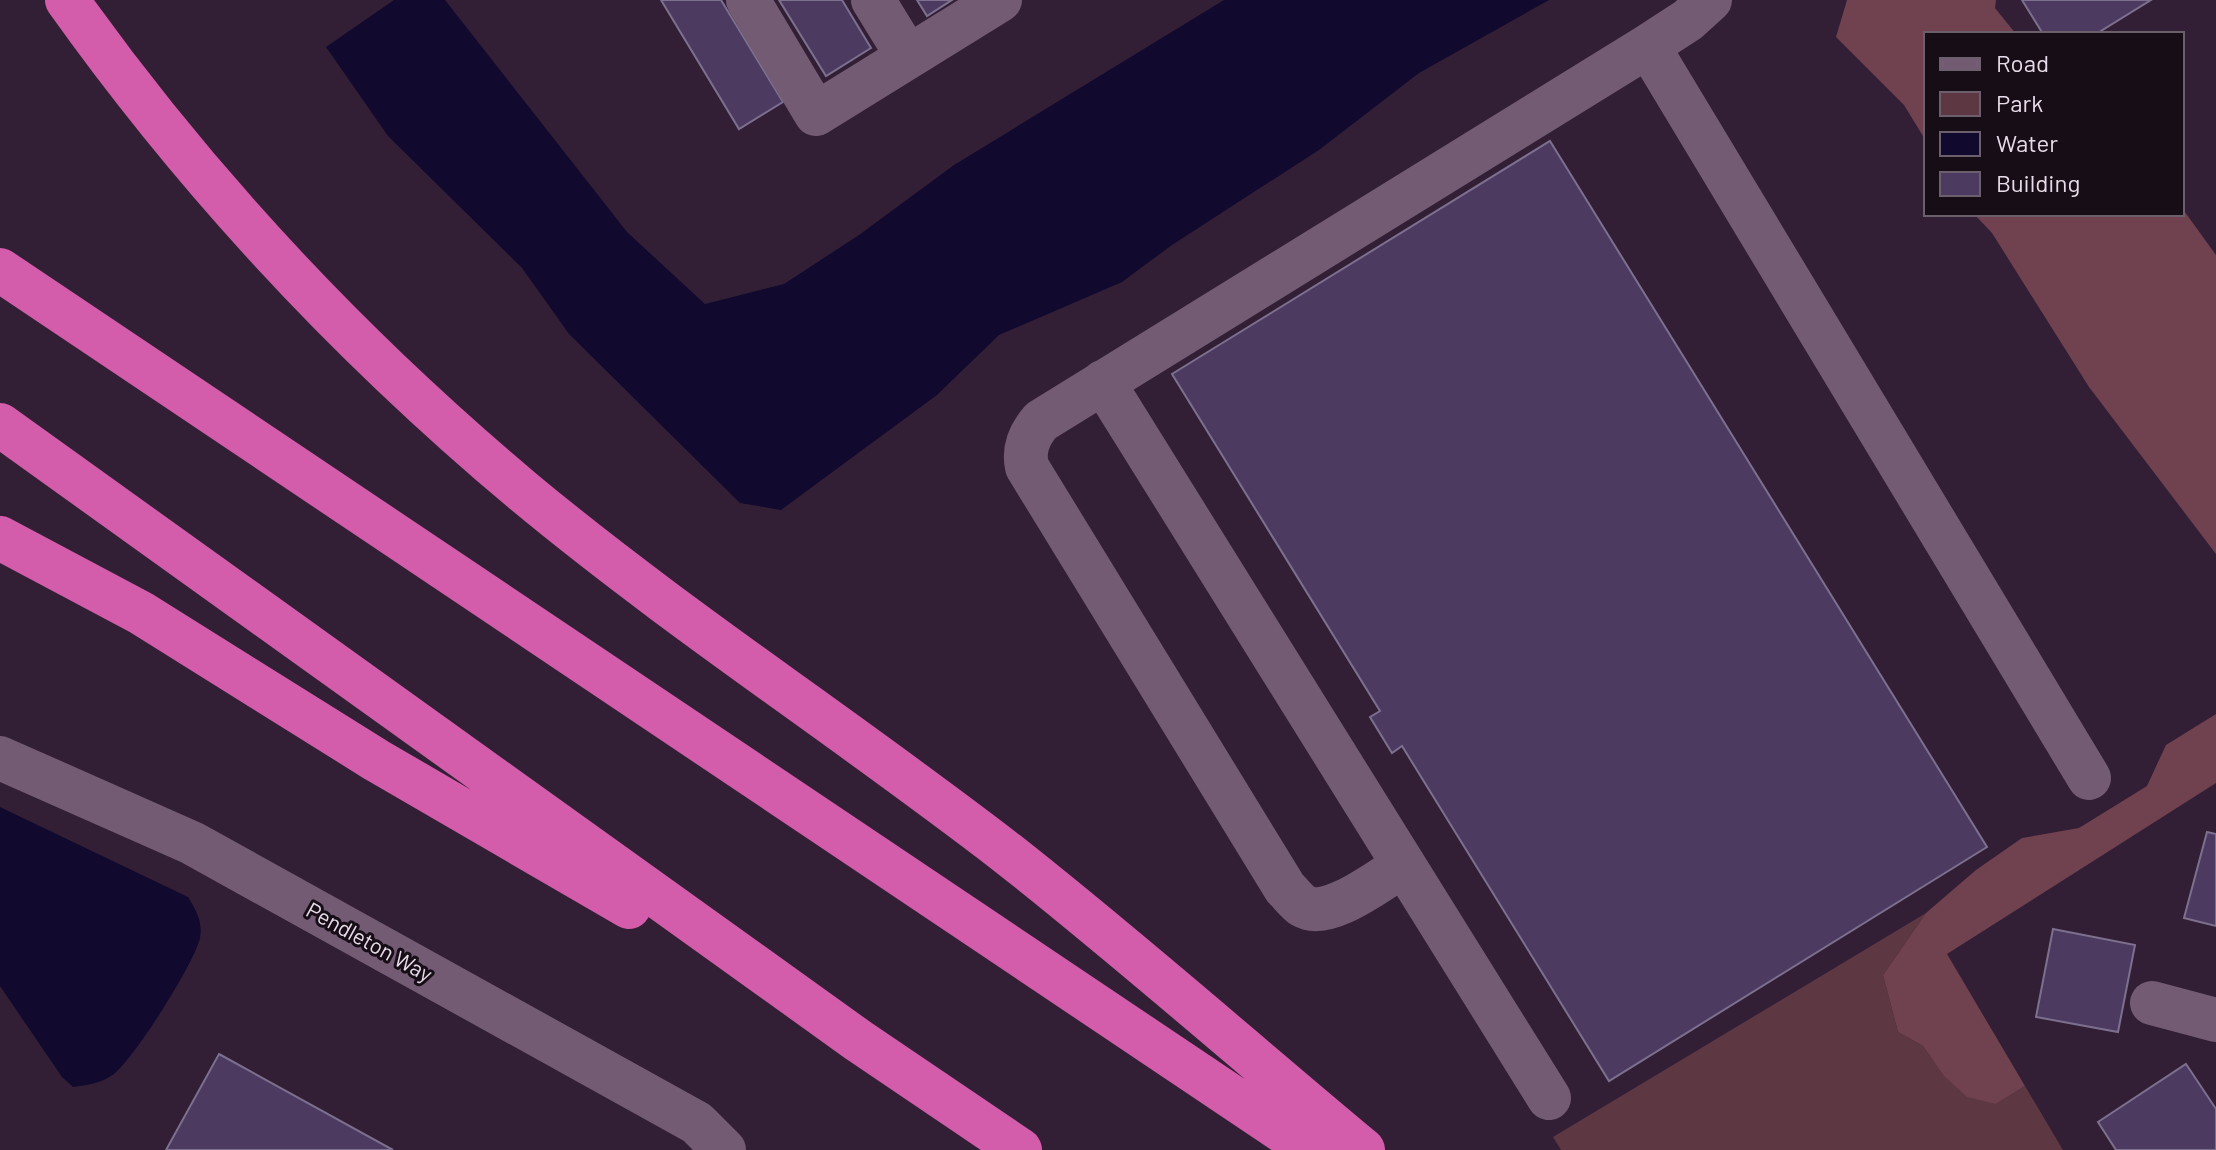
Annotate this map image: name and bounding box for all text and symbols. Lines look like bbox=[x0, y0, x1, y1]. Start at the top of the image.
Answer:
legend bbox=[1924, 32, 2184, 216]
text: Road bbox=[1996, 48, 2049, 77]
text: Park bbox=[1996, 88, 2043, 117]
text: Water bbox=[1996, 128, 2058, 157]
text: Building bbox=[1996, 168, 2080, 197]
street label: Pendleton Way bbox=[302, 896, 438, 986]

